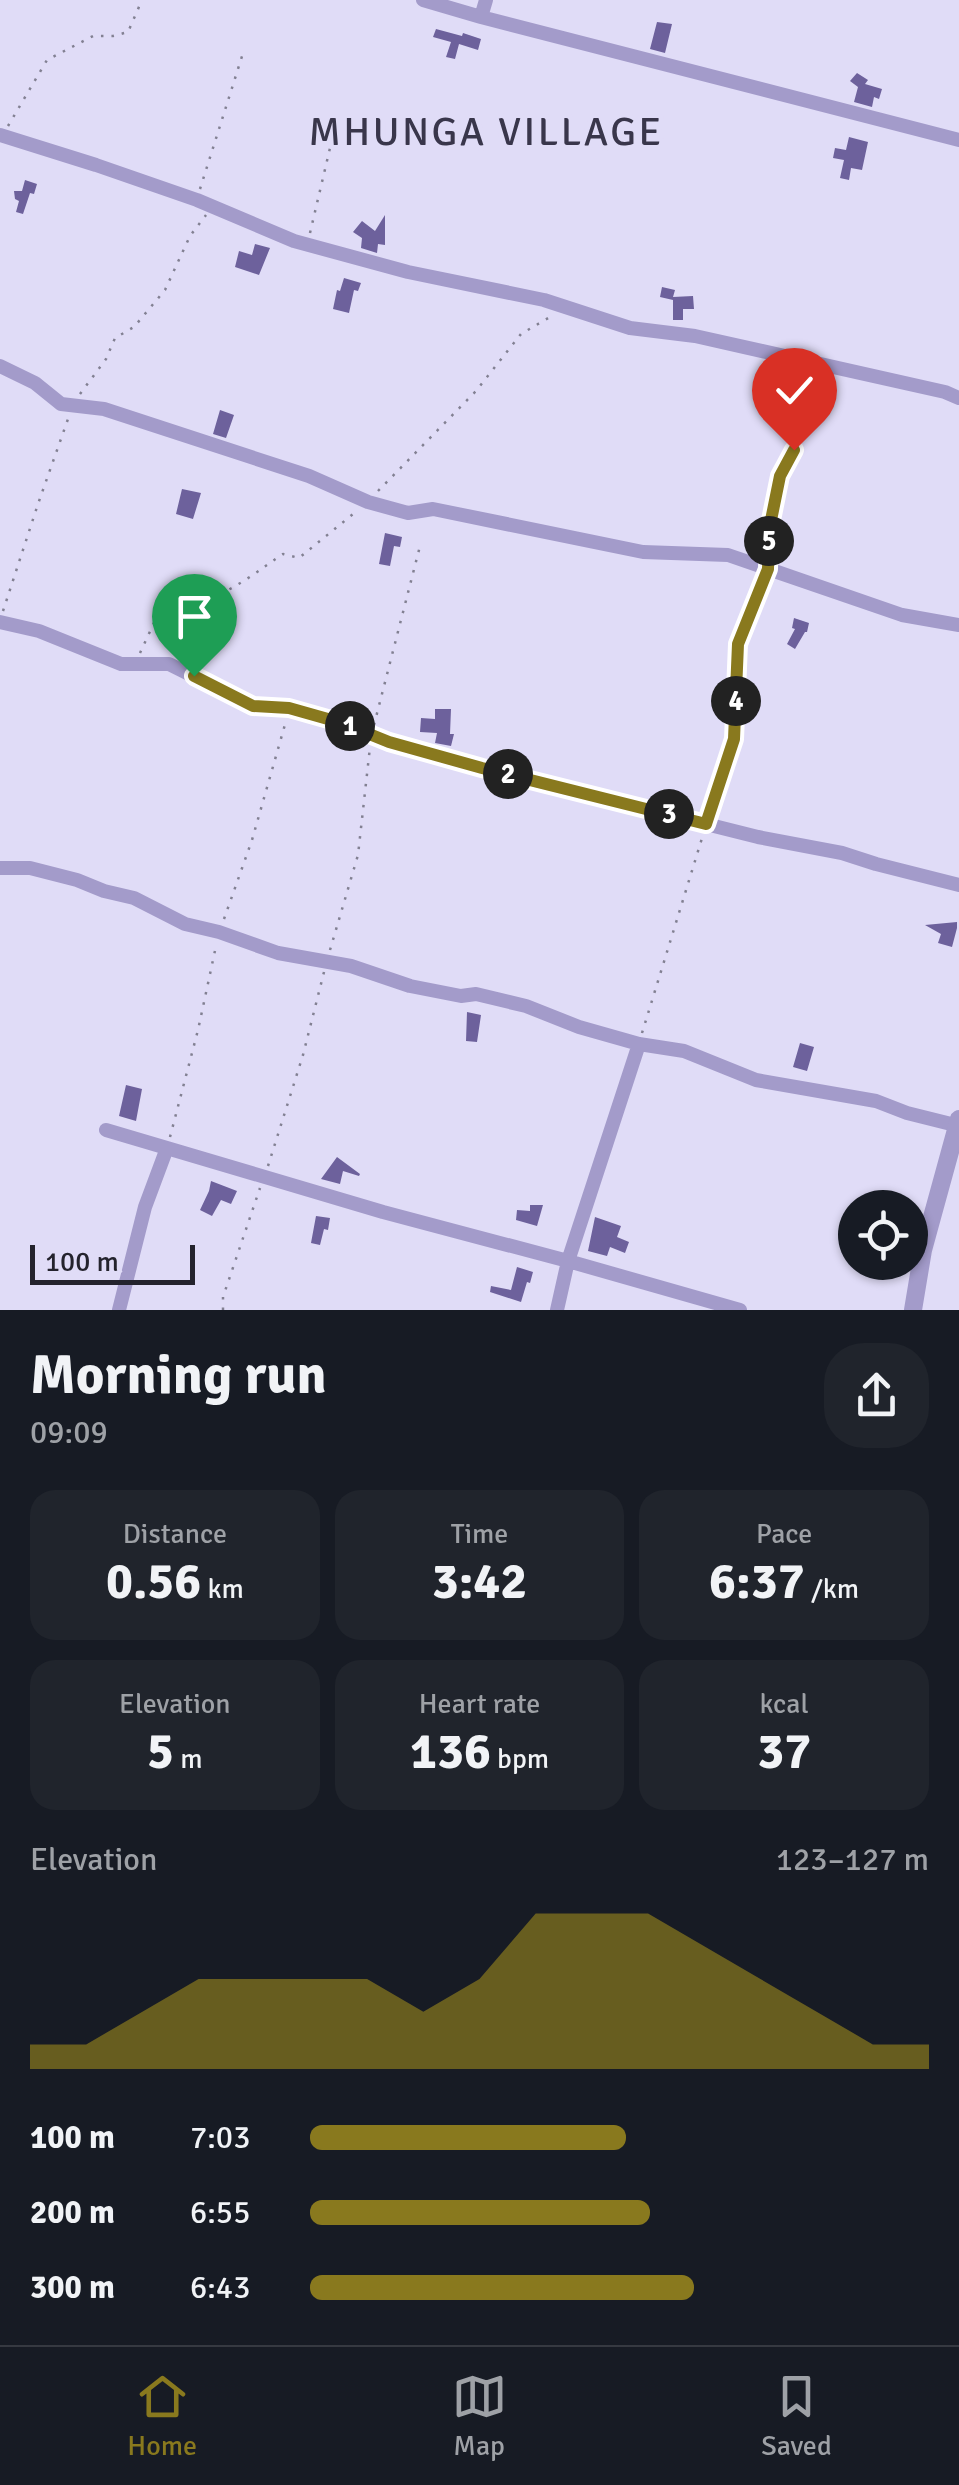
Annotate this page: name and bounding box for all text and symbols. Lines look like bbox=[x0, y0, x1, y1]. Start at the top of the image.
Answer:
district label: MHUNGA VILLAGE bbox=[308, 107, 664, 157]
pin bbox=[752, 348, 837, 451]
icon: check bbox=[767, 363, 822, 418]
pin: 5 bbox=[744, 516, 794, 566]
text: 5 bbox=[761, 524, 777, 558]
pin bbox=[152, 574, 237, 677]
icon: arrive bbox=[167, 589, 222, 644]
pin: 4 bbox=[711, 676, 761, 726]
text: 4 bbox=[728, 684, 744, 718]
pin: 1 bbox=[325, 701, 375, 751]
text: 1 bbox=[342, 709, 358, 743]
pin: 2 bbox=[483, 749, 533, 799]
text: 2 bbox=[500, 757, 516, 791]
pin: 3 bbox=[644, 789, 694, 839]
text: 3 bbox=[661, 797, 677, 831]
map controls bbox=[838, 1190, 928, 1280]
button: locate bbox=[838, 1190, 928, 1280]
scale bar bbox=[30, 1240, 195, 1284]
text: 100 m bbox=[45, 1245, 119, 1279]
text: Morning run bbox=[30, 1341, 327, 1409]
button: share bbox=[824, 1343, 929, 1448]
text: 09:09 bbox=[30, 1413, 108, 1452]
text: Distance bbox=[123, 1517, 227, 1551]
text: Time bbox=[451, 1517, 508, 1551]
text: Pace bbox=[756, 1517, 812, 1551]
text: 0.56 bbox=[106, 1551, 201, 1613]
text: 3:42 bbox=[432, 1551, 527, 1613]
text: 6:37 bbox=[709, 1551, 805, 1613]
text: km bbox=[201, 1572, 244, 1606]
text: /km bbox=[805, 1572, 859, 1606]
text: Elevation bbox=[119, 1687, 231, 1721]
text: Heart rate bbox=[419, 1687, 540, 1721]
text: kcal bbox=[760, 1687, 809, 1721]
text: 5 bbox=[147, 1721, 174, 1783]
text: 136 bbox=[410, 1721, 491, 1783]
text: 37 bbox=[757, 1721, 811, 1783]
text: m bbox=[174, 1742, 203, 1776]
text: bpm bbox=[491, 1742, 549, 1776]
text: Elevation bbox=[30, 1840, 157, 1879]
text: 123–127 m bbox=[776, 1840, 929, 1879]
text: 100 m bbox=[30, 2118, 115, 2157]
text: 7:03 bbox=[190, 2118, 250, 2157]
text: 200 m bbox=[30, 2193, 115, 2232]
text: 6:55 bbox=[190, 2193, 250, 2232]
text: 300 m bbox=[30, 2268, 115, 2307]
text: 6:43 bbox=[190, 2268, 250, 2307]
tab: Home bbox=[127, 2369, 197, 2463]
tab: Map bbox=[452, 2369, 507, 2463]
tab: Saved bbox=[761, 2369, 832, 2463]

